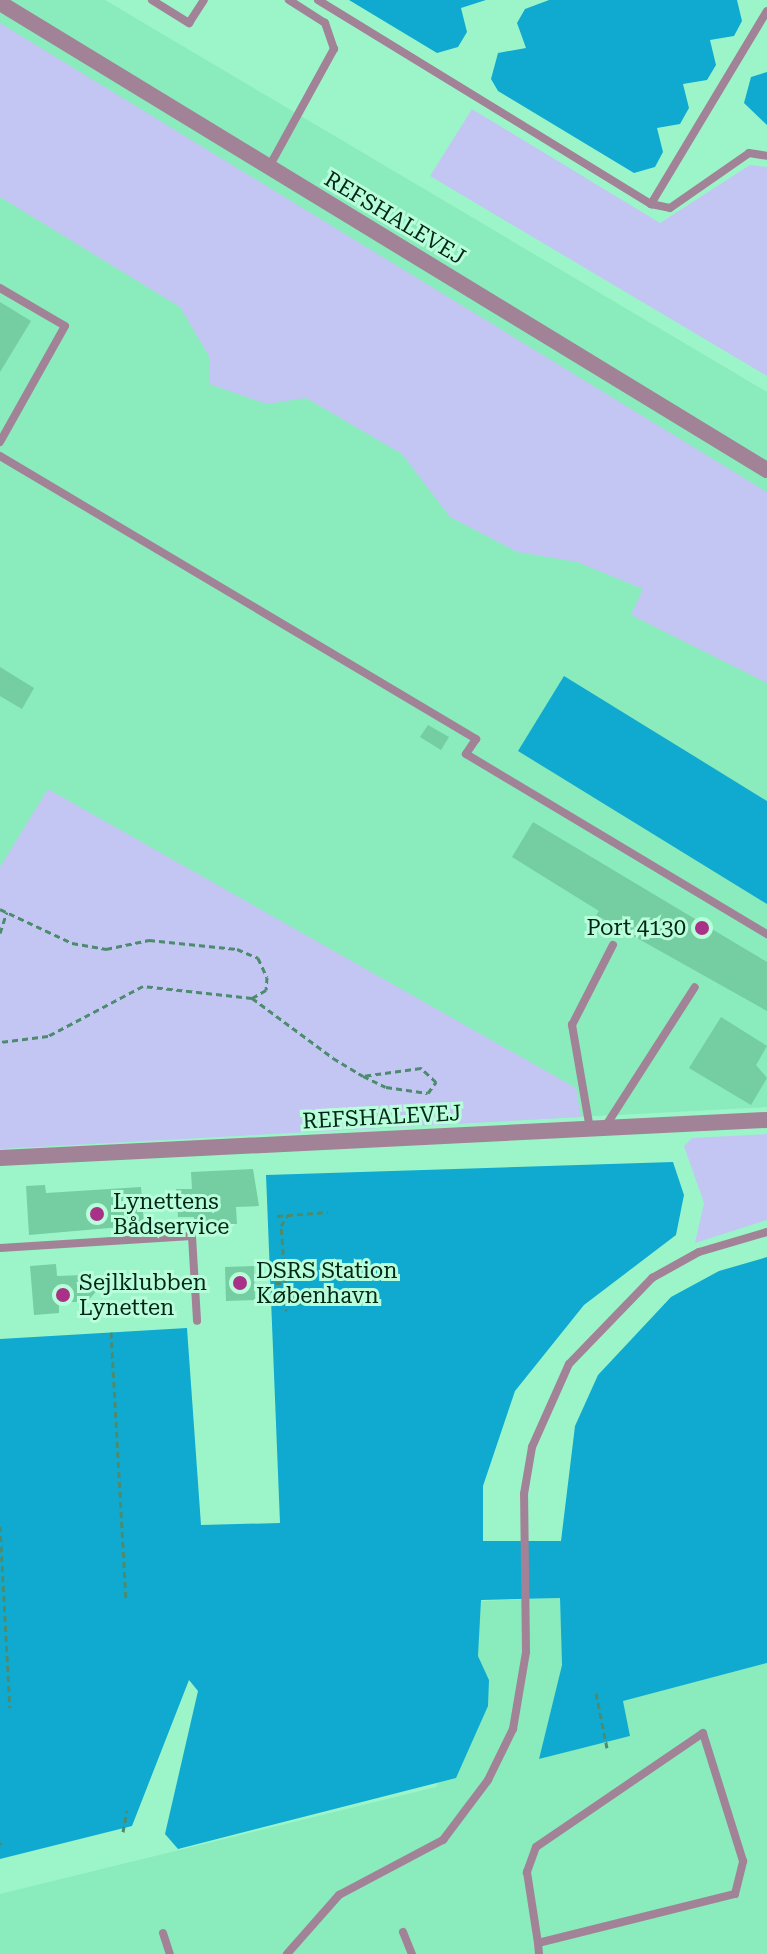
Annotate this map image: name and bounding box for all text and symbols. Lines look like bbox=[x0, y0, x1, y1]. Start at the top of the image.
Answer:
street label: REFSHALEVEJ bbox=[320, 166, 470, 270]
place label: Port 4130 bbox=[586, 915, 686, 941]
marker: Port 4130 bbox=[693, 919, 711, 937]
street label: REFSHALEVEJ bbox=[302, 1100, 462, 1134]
place label: Lynettens Bådservice bbox=[113, 1188, 229, 1240]
marker: Lynettens Bådservice bbox=[88, 1205, 106, 1223]
place label: DSRS Station København bbox=[256, 1257, 397, 1308]
place label: Sejlklubben Lynetten bbox=[79, 1269, 207, 1320]
marker: DSRS Station København bbox=[231, 1274, 249, 1292]
marker: Sejlklubben Lynetten bbox=[54, 1286, 72, 1304]

